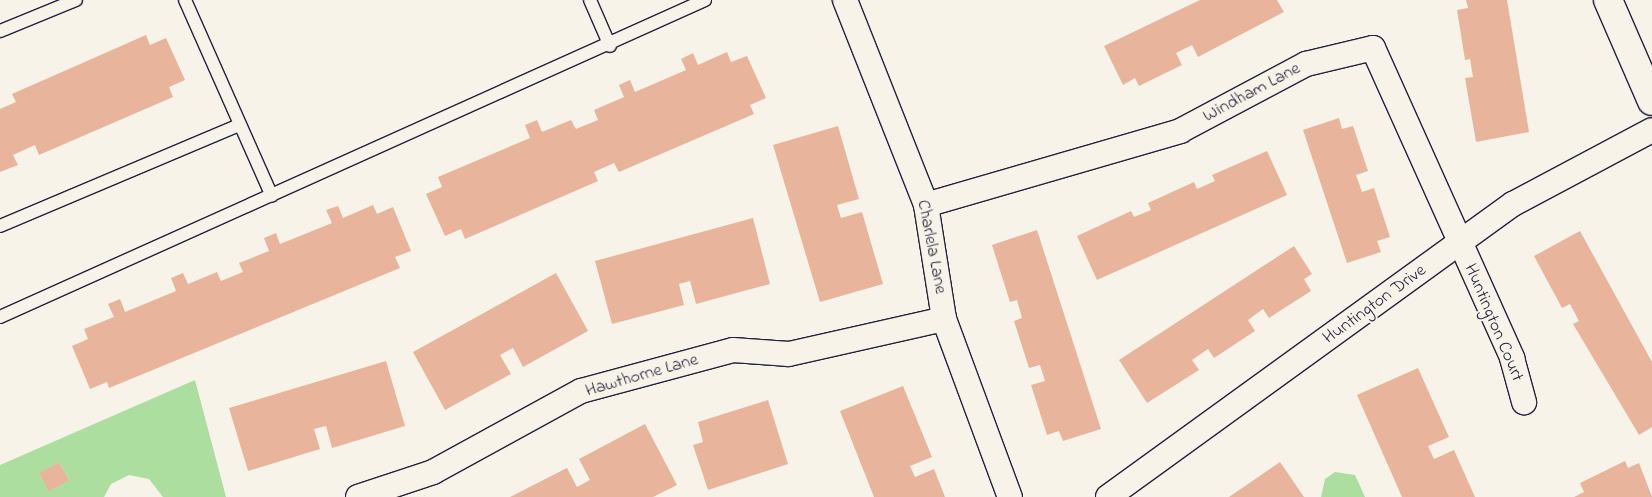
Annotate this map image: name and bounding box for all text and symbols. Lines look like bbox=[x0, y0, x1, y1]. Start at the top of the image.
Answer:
street label: Windham Lane bbox=[1200, 58, 1304, 128]
street label: Charlela Lane bbox=[911, 198, 951, 296]
street label: Huntington Drive bbox=[1319, 260, 1431, 350]
street label: Huntington Court bbox=[1458, 261, 1528, 385]
street label: Hawthorne Lane bbox=[583, 350, 701, 402]

